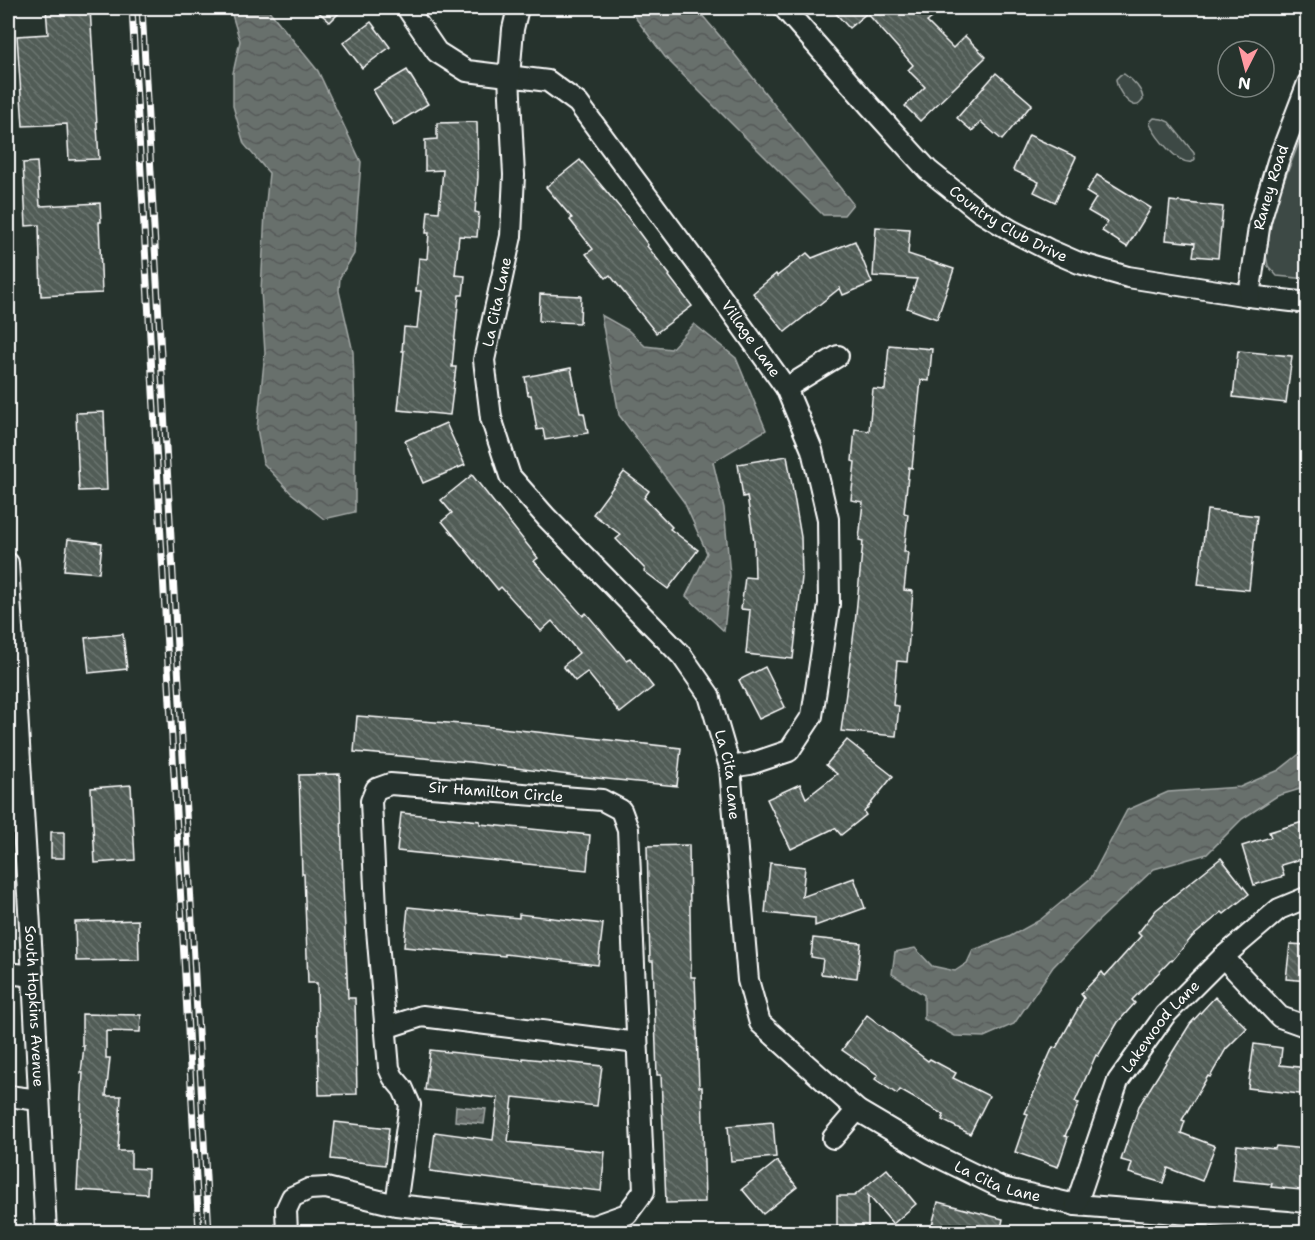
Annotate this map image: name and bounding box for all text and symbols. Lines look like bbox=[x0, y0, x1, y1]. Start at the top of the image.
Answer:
north arrow bbox=[1216, 39, 1276, 99]
text: N bbox=[1237, 72, 1252, 95]
street label: Raney Road bbox=[1249, 141, 1294, 231]
street label: Country Club Drive bbox=[945, 181, 1071, 267]
street label: La Cita Lane bbox=[478, 255, 516, 349]
street label: Village Lane bbox=[717, 296, 785, 381]
street label: La Cita Lane bbox=[710, 727, 744, 821]
street label: Sir Hamilton Circle bbox=[428, 777, 564, 807]
street label: South Hopkins Avenue bbox=[20, 925, 49, 1088]
street label: Lakewood Lane bbox=[1117, 976, 1204, 1077]
street label: La Cita Lane bbox=[951, 1156, 1043, 1207]

